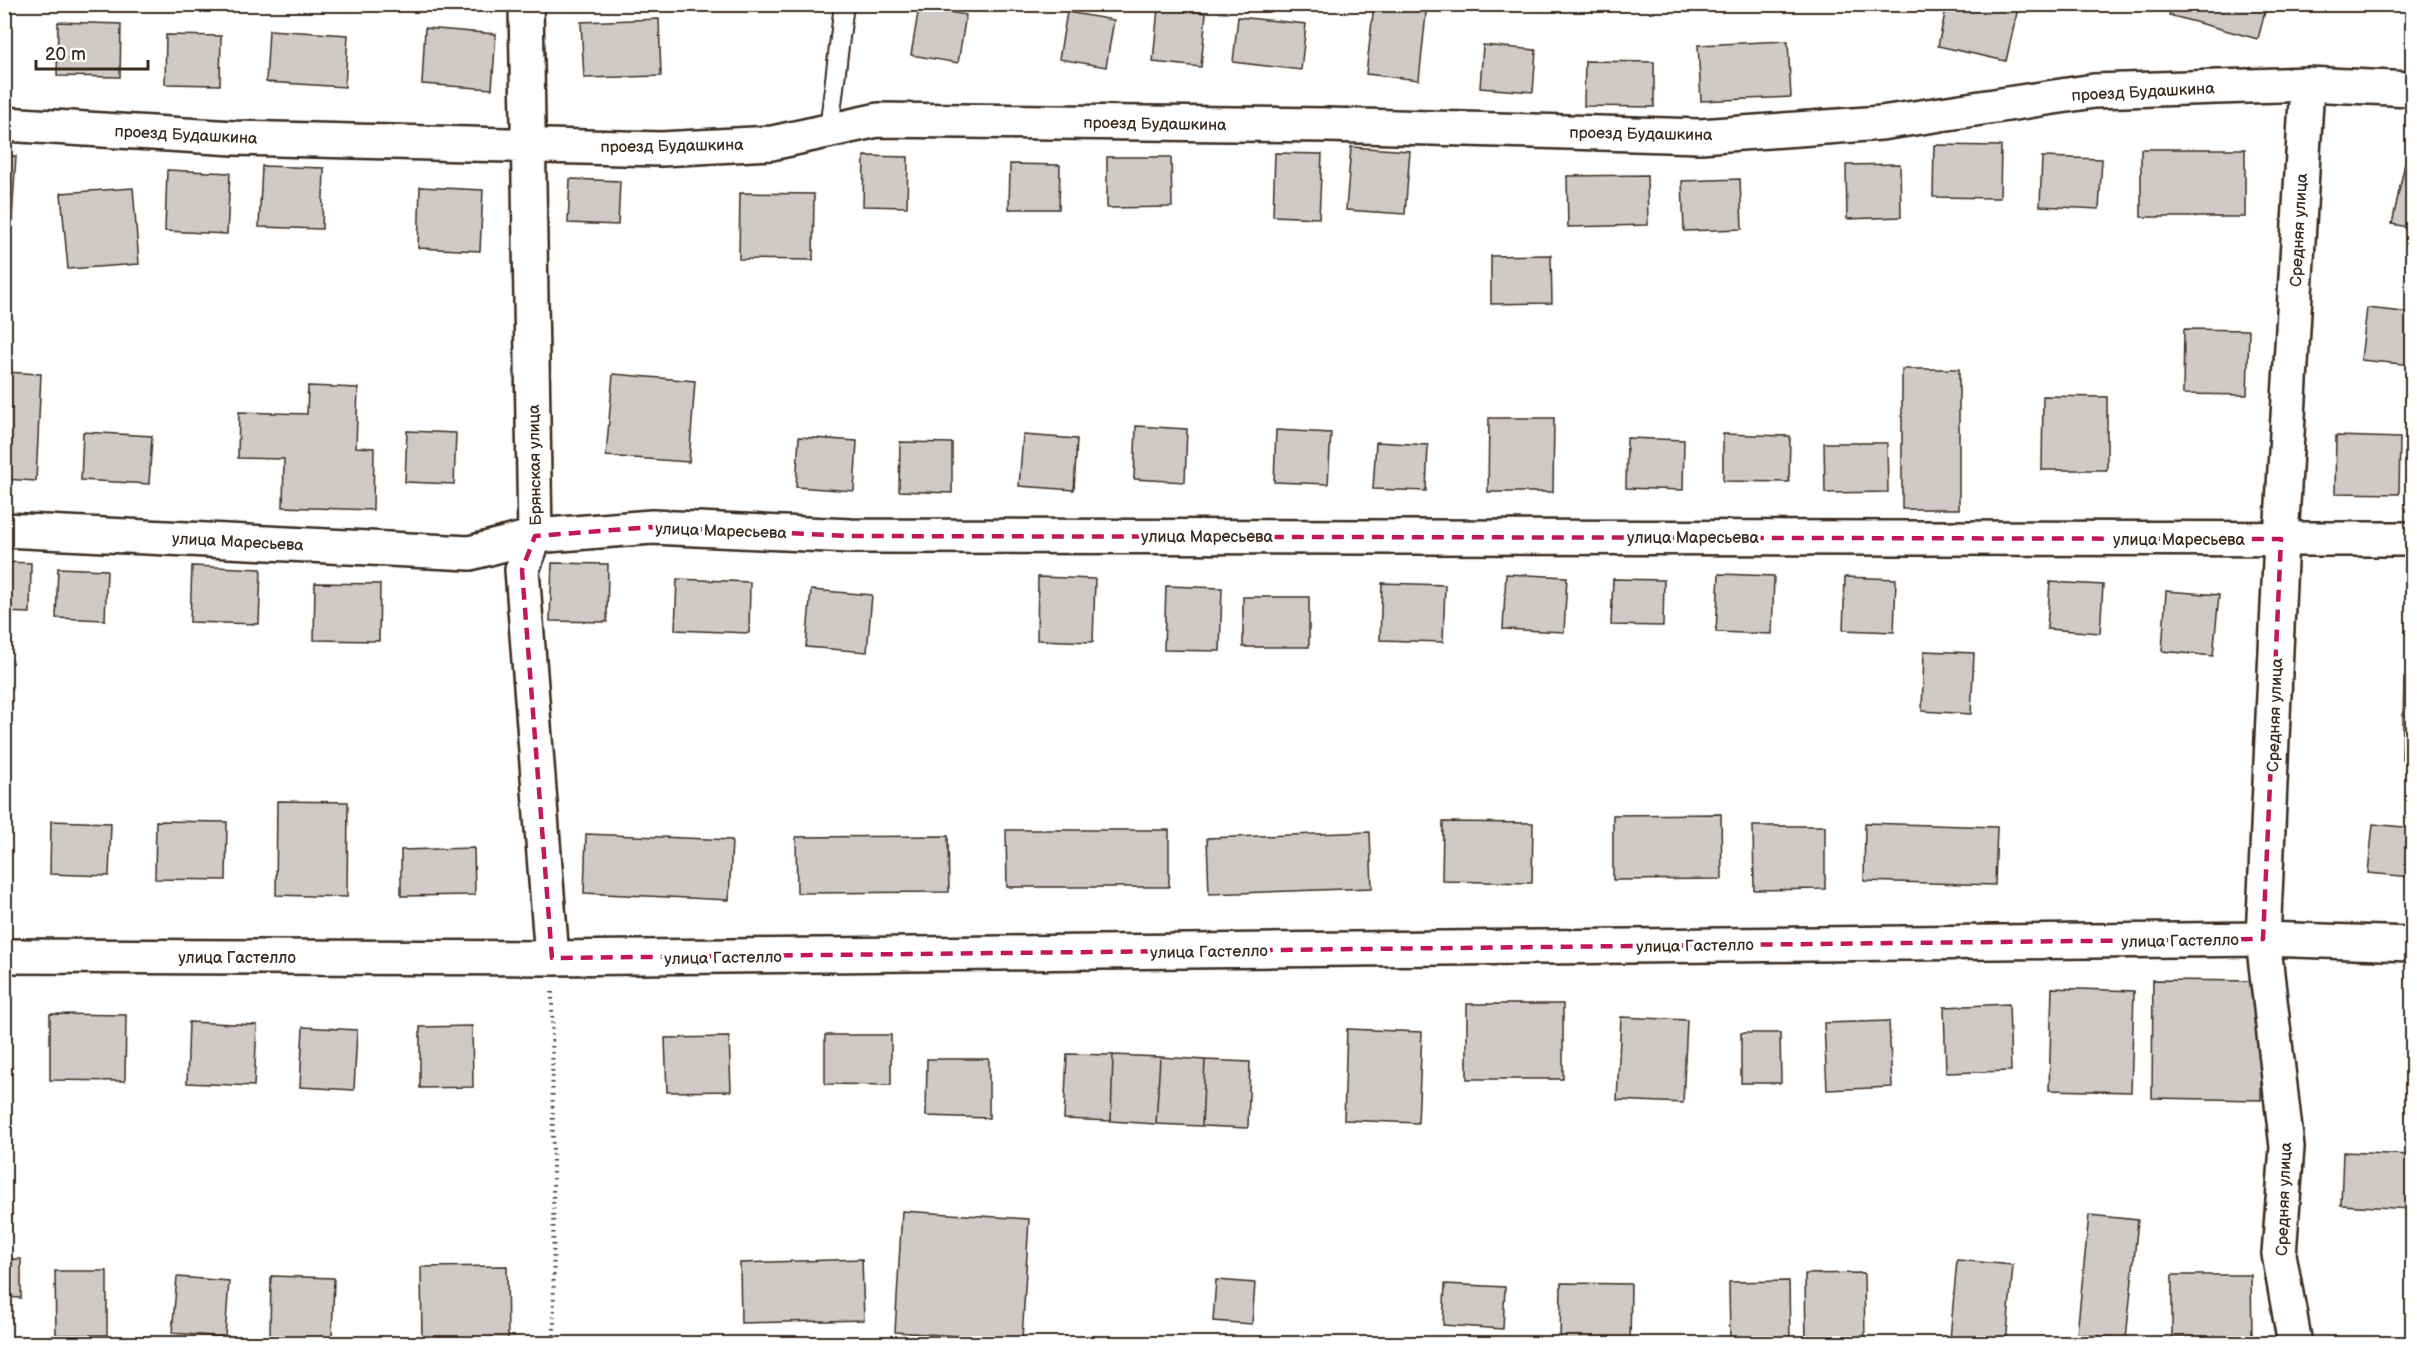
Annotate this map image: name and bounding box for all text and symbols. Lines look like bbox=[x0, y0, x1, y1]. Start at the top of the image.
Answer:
scale bar bbox=[36, 33, 148, 71]
text: 20 m bbox=[45, 44, 86, 65]
street label: проезд Будашкина bbox=[2071, 79, 2216, 106]
street label: проезд Будашкина bbox=[1083, 114, 1227, 135]
street label: проезд Будашкина bbox=[114, 122, 258, 149]
street label: проезд Будашкина bbox=[1569, 124, 1713, 145]
street label: проезд Будашкина bbox=[600, 136, 744, 157]
street label: Средняя улица bbox=[2287, 172, 2312, 287]
street label: Брянская улица bbox=[525, 404, 546, 526]
street label: улица Маресьева bbox=[655, 520, 788, 543]
street label: улица Маресьева bbox=[1141, 528, 1273, 547]
street label: улица Маресьева bbox=[1627, 529, 1759, 548]
street label: улица Маресьева bbox=[172, 530, 305, 555]
street label: улица Маресьева bbox=[2113, 531, 2245, 550]
street label: Средняя улица bbox=[2264, 657, 2287, 772]
street label: улица Гастелло bbox=[2121, 931, 2239, 952]
street label: улица Гастелло bbox=[1636, 936, 1754, 957]
street label: улица Гастелло bbox=[1150, 942, 1268, 963]
street label: улица Гастелло bbox=[664, 948, 782, 969]
street label: улица Гастелло bbox=[178, 949, 296, 968]
street label: Средняя улица bbox=[2273, 1141, 2296, 1256]

